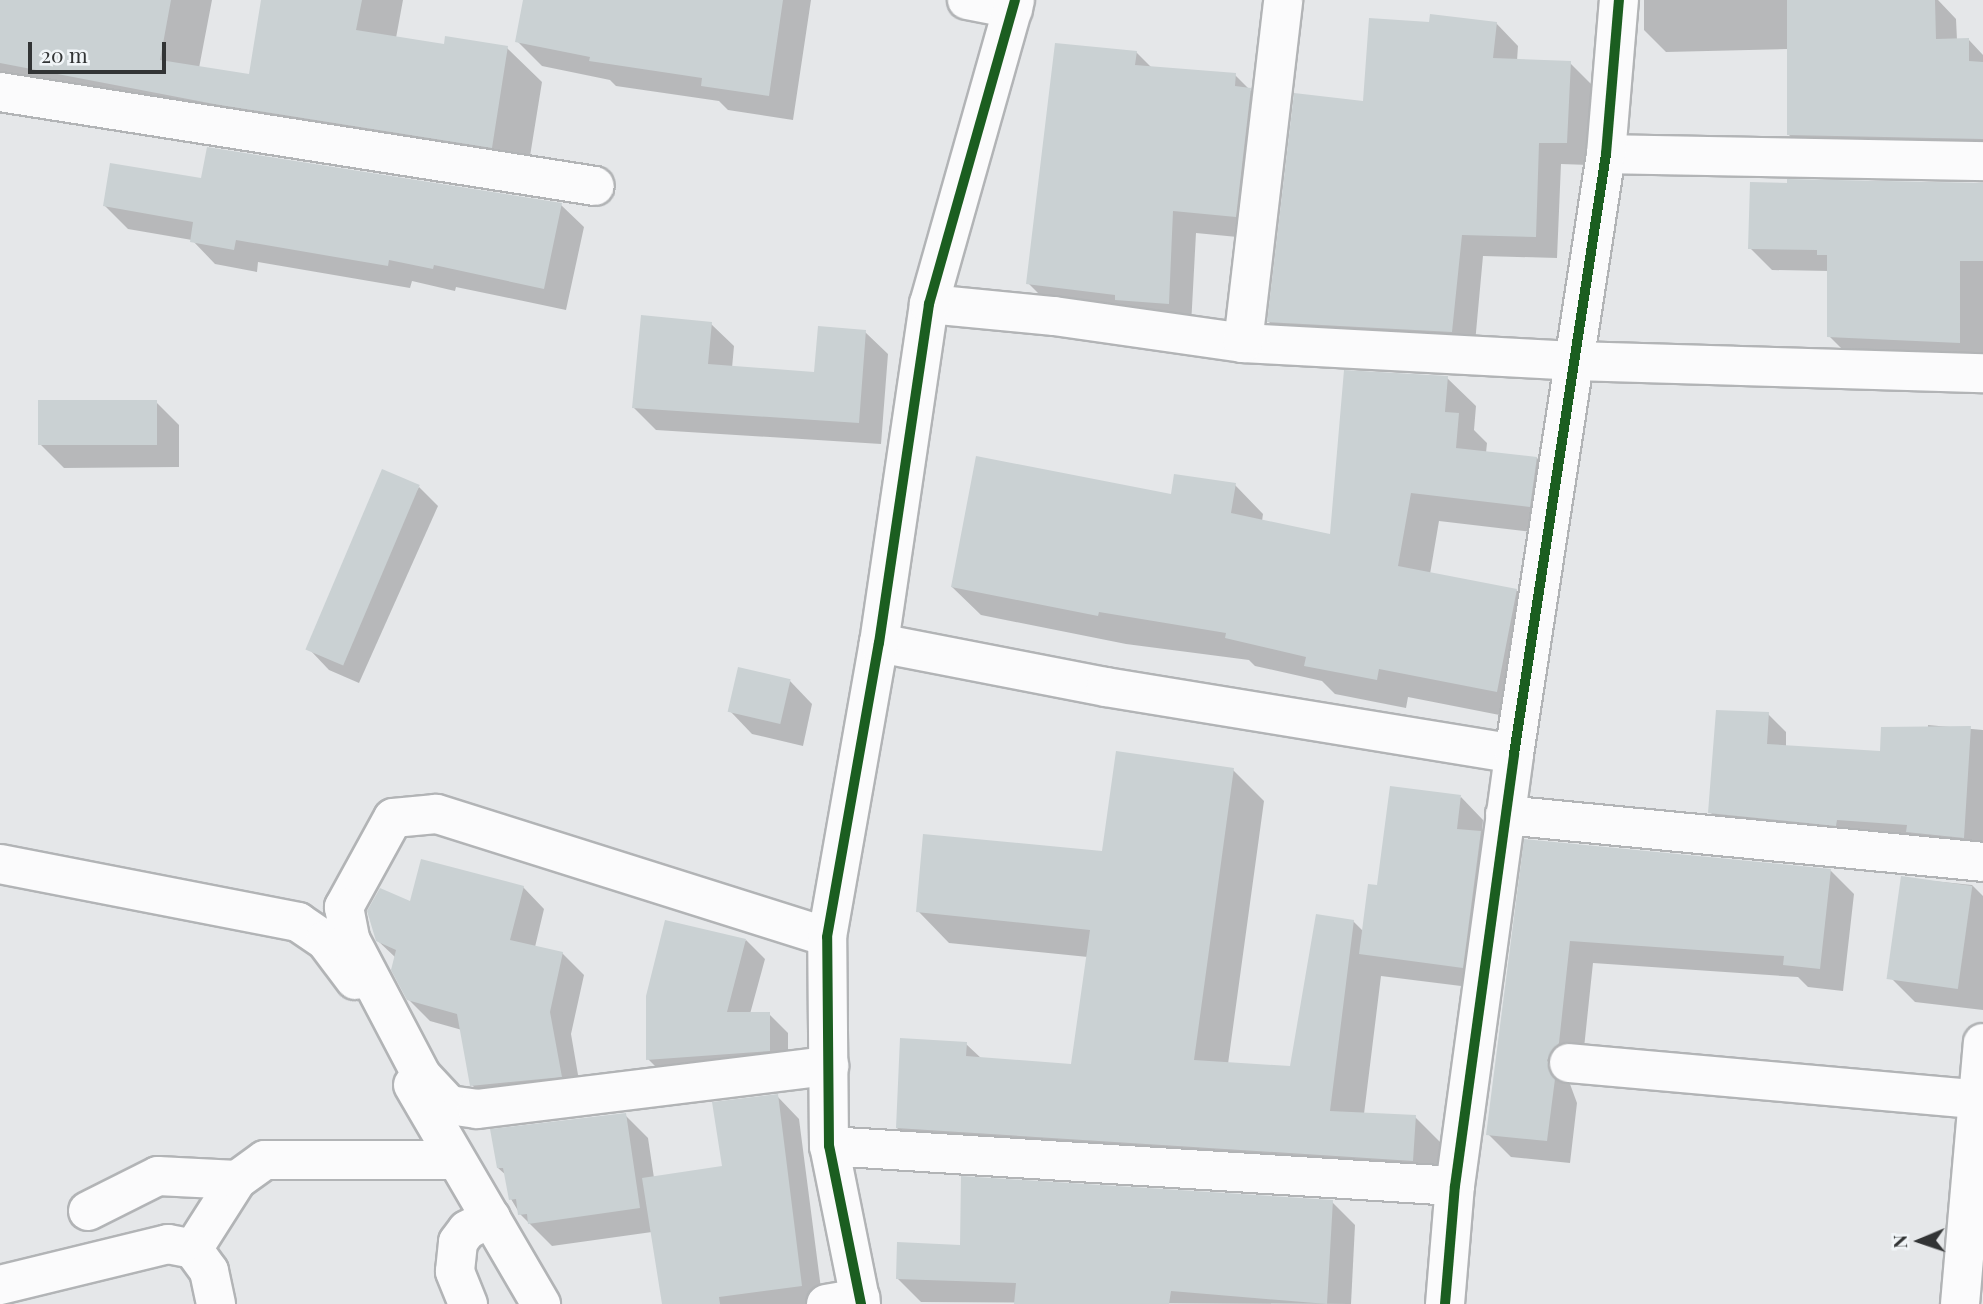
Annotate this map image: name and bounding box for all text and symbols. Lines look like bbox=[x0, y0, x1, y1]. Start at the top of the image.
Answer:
scale bar bbox=[32, 28, 170, 72]
text: 20 m bbox=[41, 40, 88, 68]
north arrow bbox=[1885, 1206, 1955, 1276]
text: N bbox=[1886, 1234, 1912, 1249]

